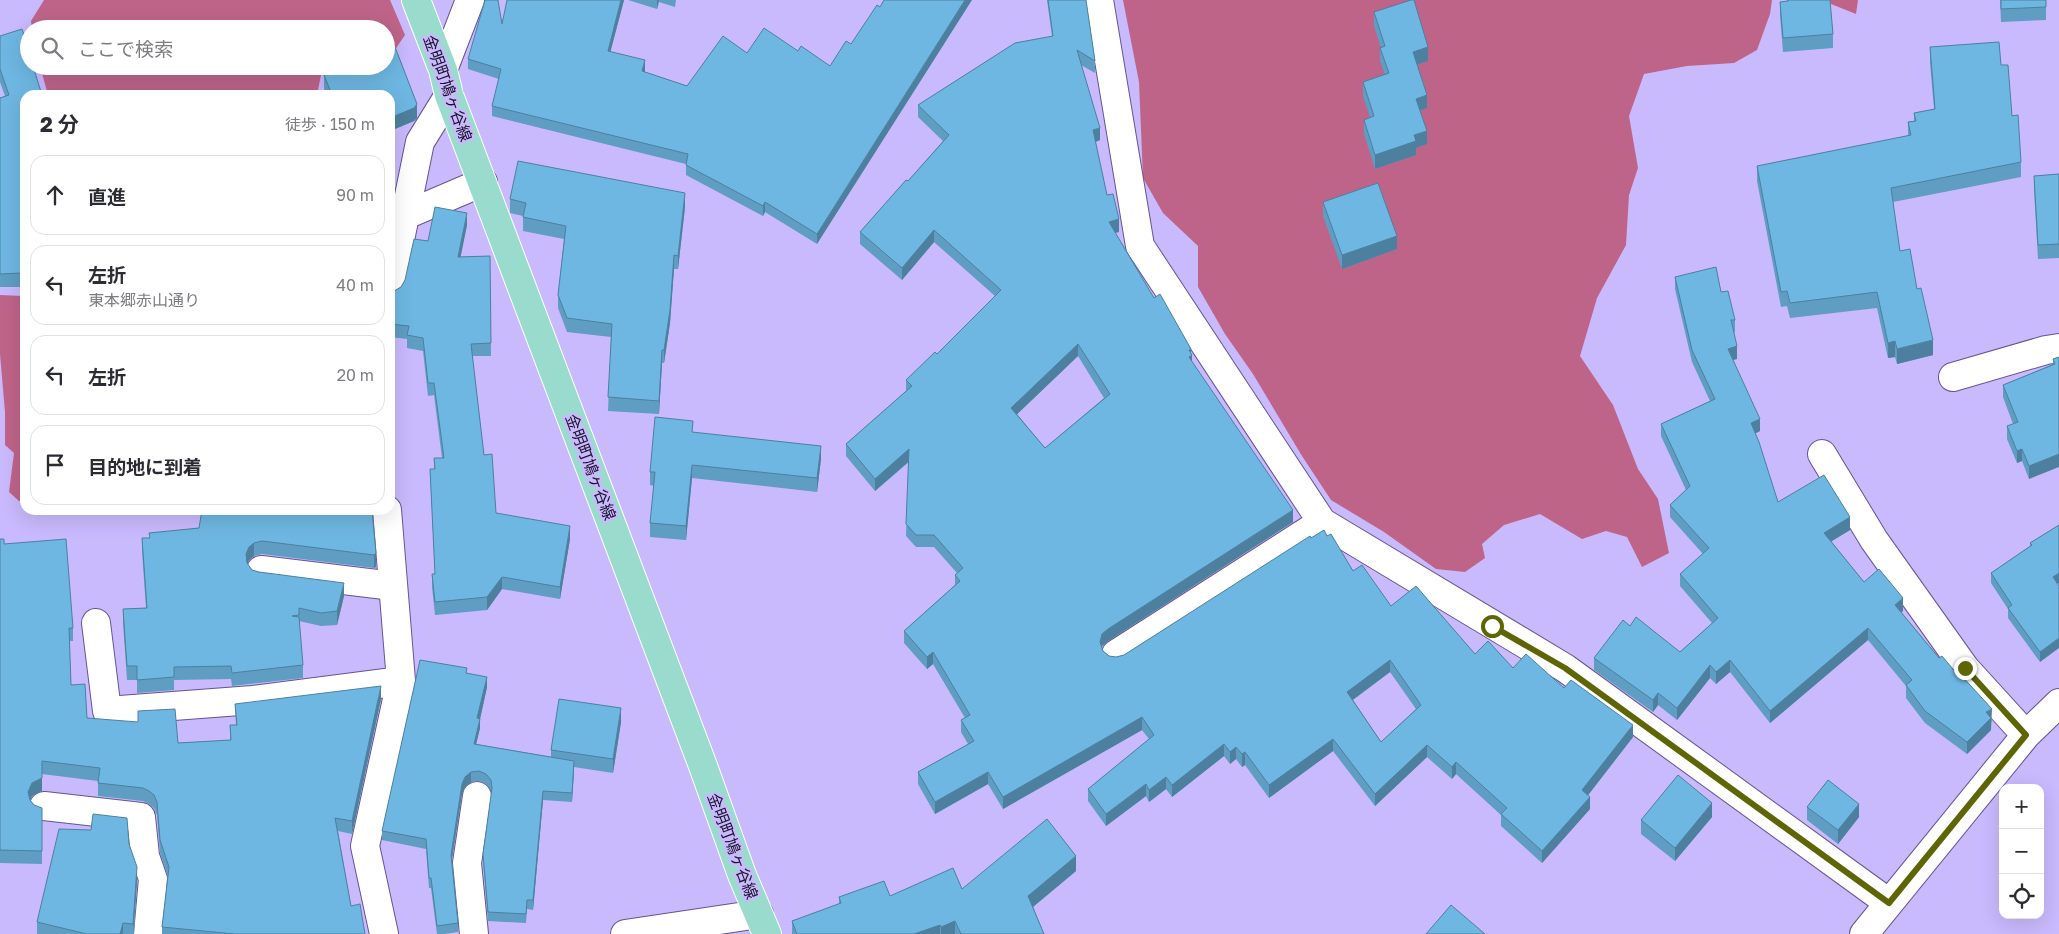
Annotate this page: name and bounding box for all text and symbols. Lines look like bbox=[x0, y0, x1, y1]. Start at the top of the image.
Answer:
search box bbox=[20, 20, 395, 75]
street label: 金明町鳩ヶ谷線 bbox=[419, 32, 477, 144]
icon: search bbox=[38, 34, 66, 62]
text: ここで検索 bbox=[78, 37, 173, 60]
text: 2 分 bbox=[40, 111, 79, 137]
text: 徒歩 · 150 m bbox=[285, 114, 375, 134]
icon: ahead bbox=[41, 181, 69, 209]
text: 直進 bbox=[88, 185, 126, 208]
text: 90 m bbox=[336, 185, 374, 205]
text: 左折 bbox=[88, 263, 126, 286]
icon: left bbox=[41, 271, 69, 299]
text: 40 m bbox=[336, 275, 374, 295]
text: 東本郷赤山通り bbox=[88, 290, 200, 310]
icon: left bbox=[41, 361, 69, 389]
text: 左折 bbox=[88, 365, 126, 388]
text: 20 m bbox=[337, 365, 374, 385]
street label: 金明町鳩ヶ谷線 bbox=[562, 411, 620, 523]
icon: arrive bbox=[41, 451, 69, 479]
text: 目的地に到着 bbox=[88, 455, 202, 478]
route start bbox=[1481, 615, 1504, 638]
route end bbox=[1954, 657, 1977, 680]
map controls bbox=[1999, 784, 2044, 919]
button: + bbox=[1999, 784, 2044, 829]
street label: 金明町鳩ヶ谷線 bbox=[704, 790, 762, 902]
button: − bbox=[1999, 829, 2044, 874]
button: locate bbox=[1999, 874, 2044, 919]

